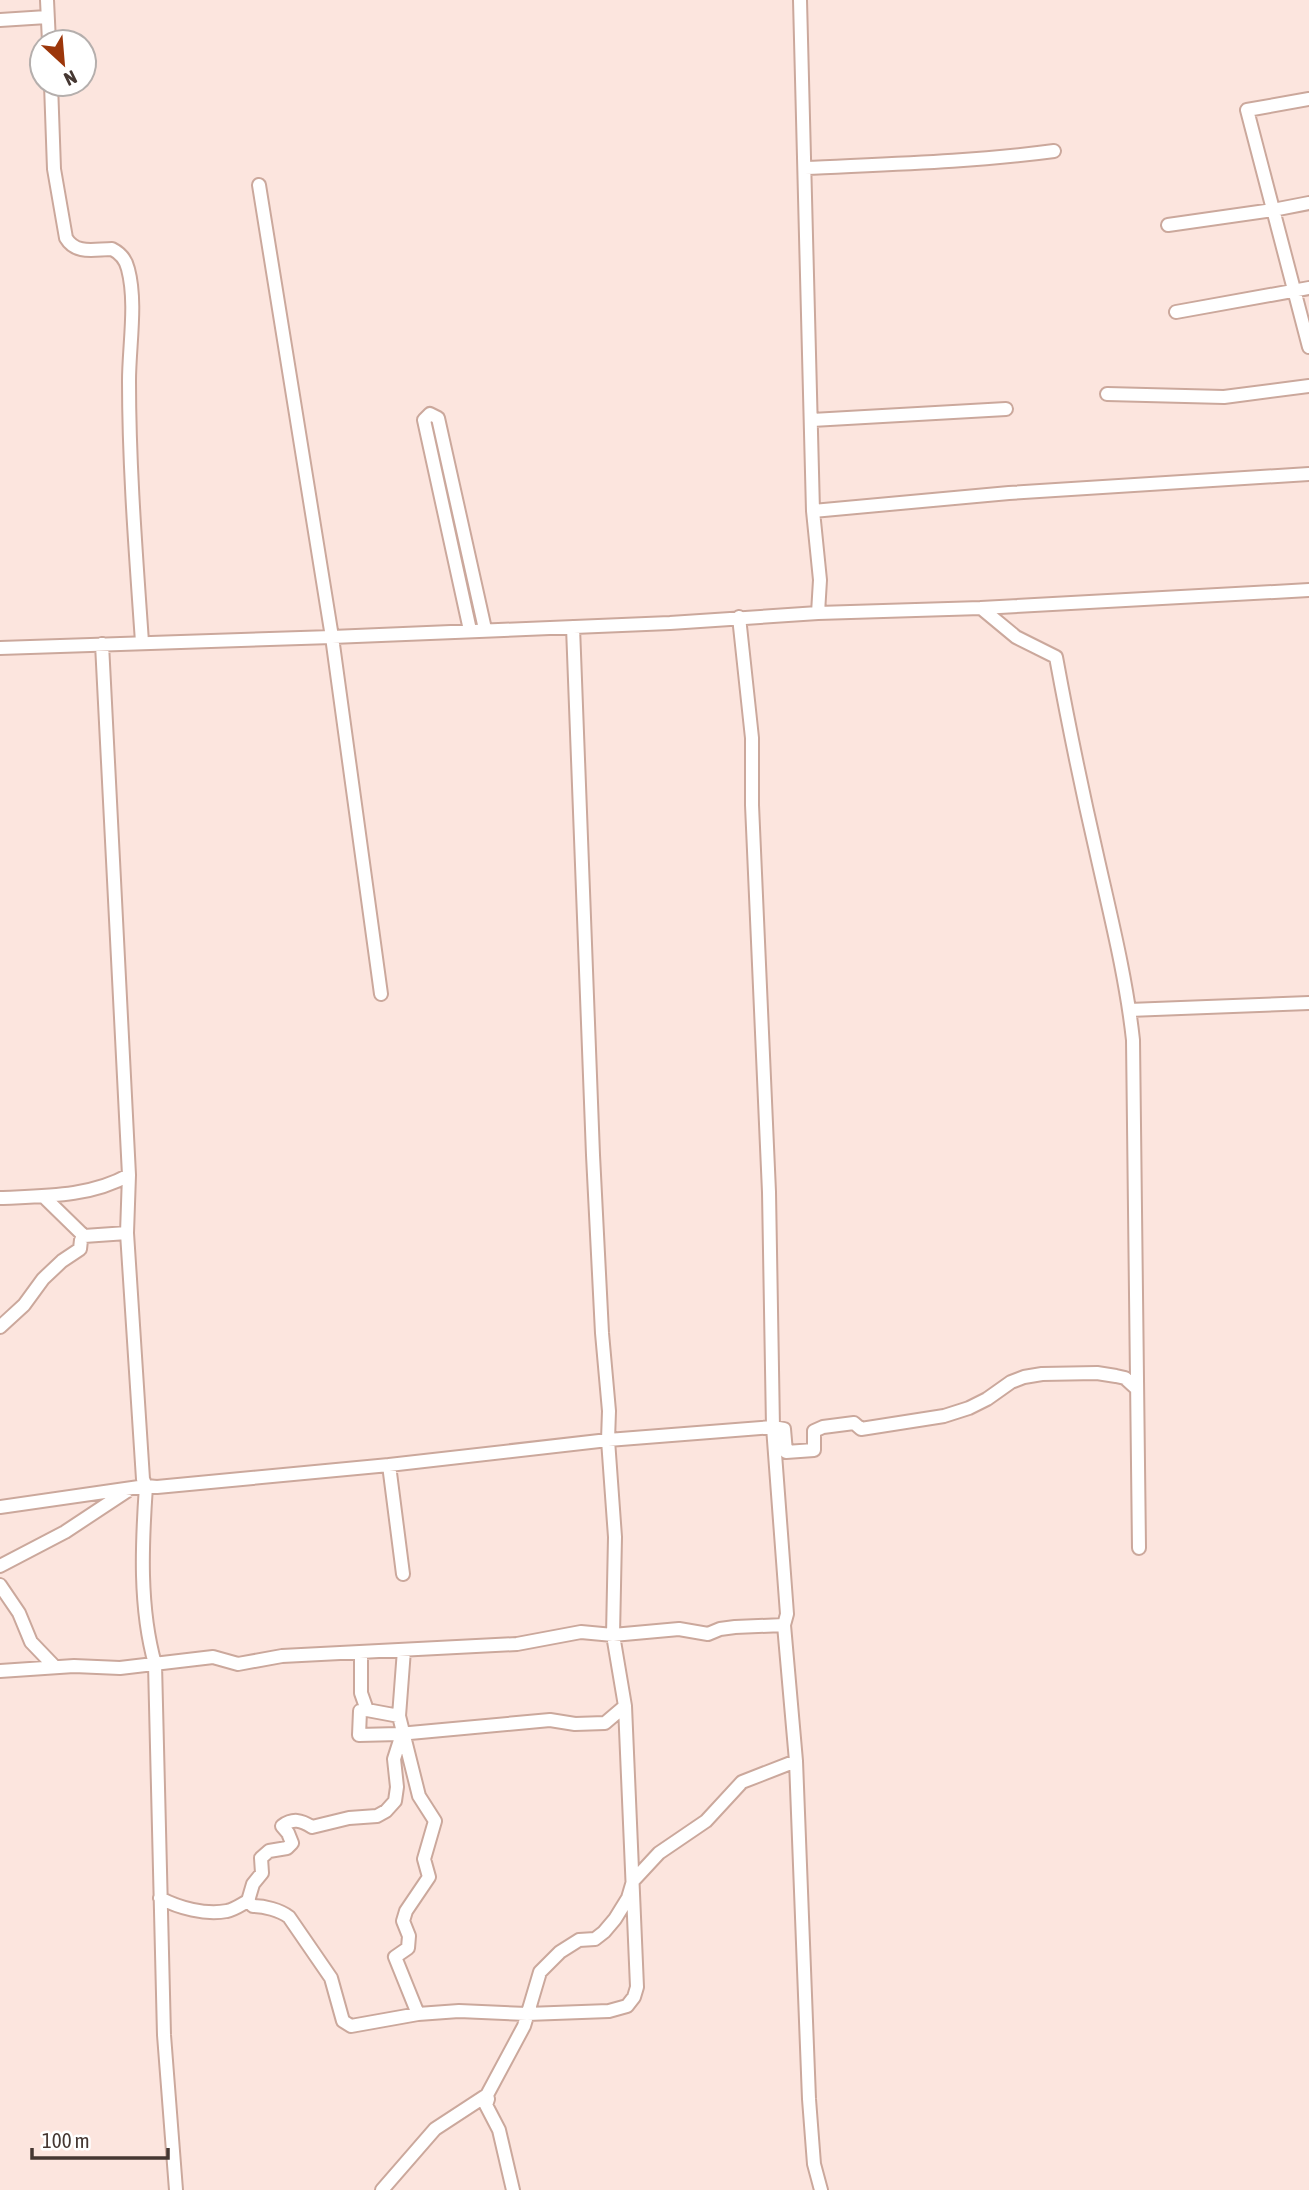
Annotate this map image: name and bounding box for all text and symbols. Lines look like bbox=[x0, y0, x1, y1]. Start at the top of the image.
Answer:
north arrow bbox=[28, 28, 98, 98]
text: N bbox=[61, 66, 80, 91]
scale bar bbox=[32, 2116, 168, 2160]
text: 100 m bbox=[42, 2128, 90, 2152]

